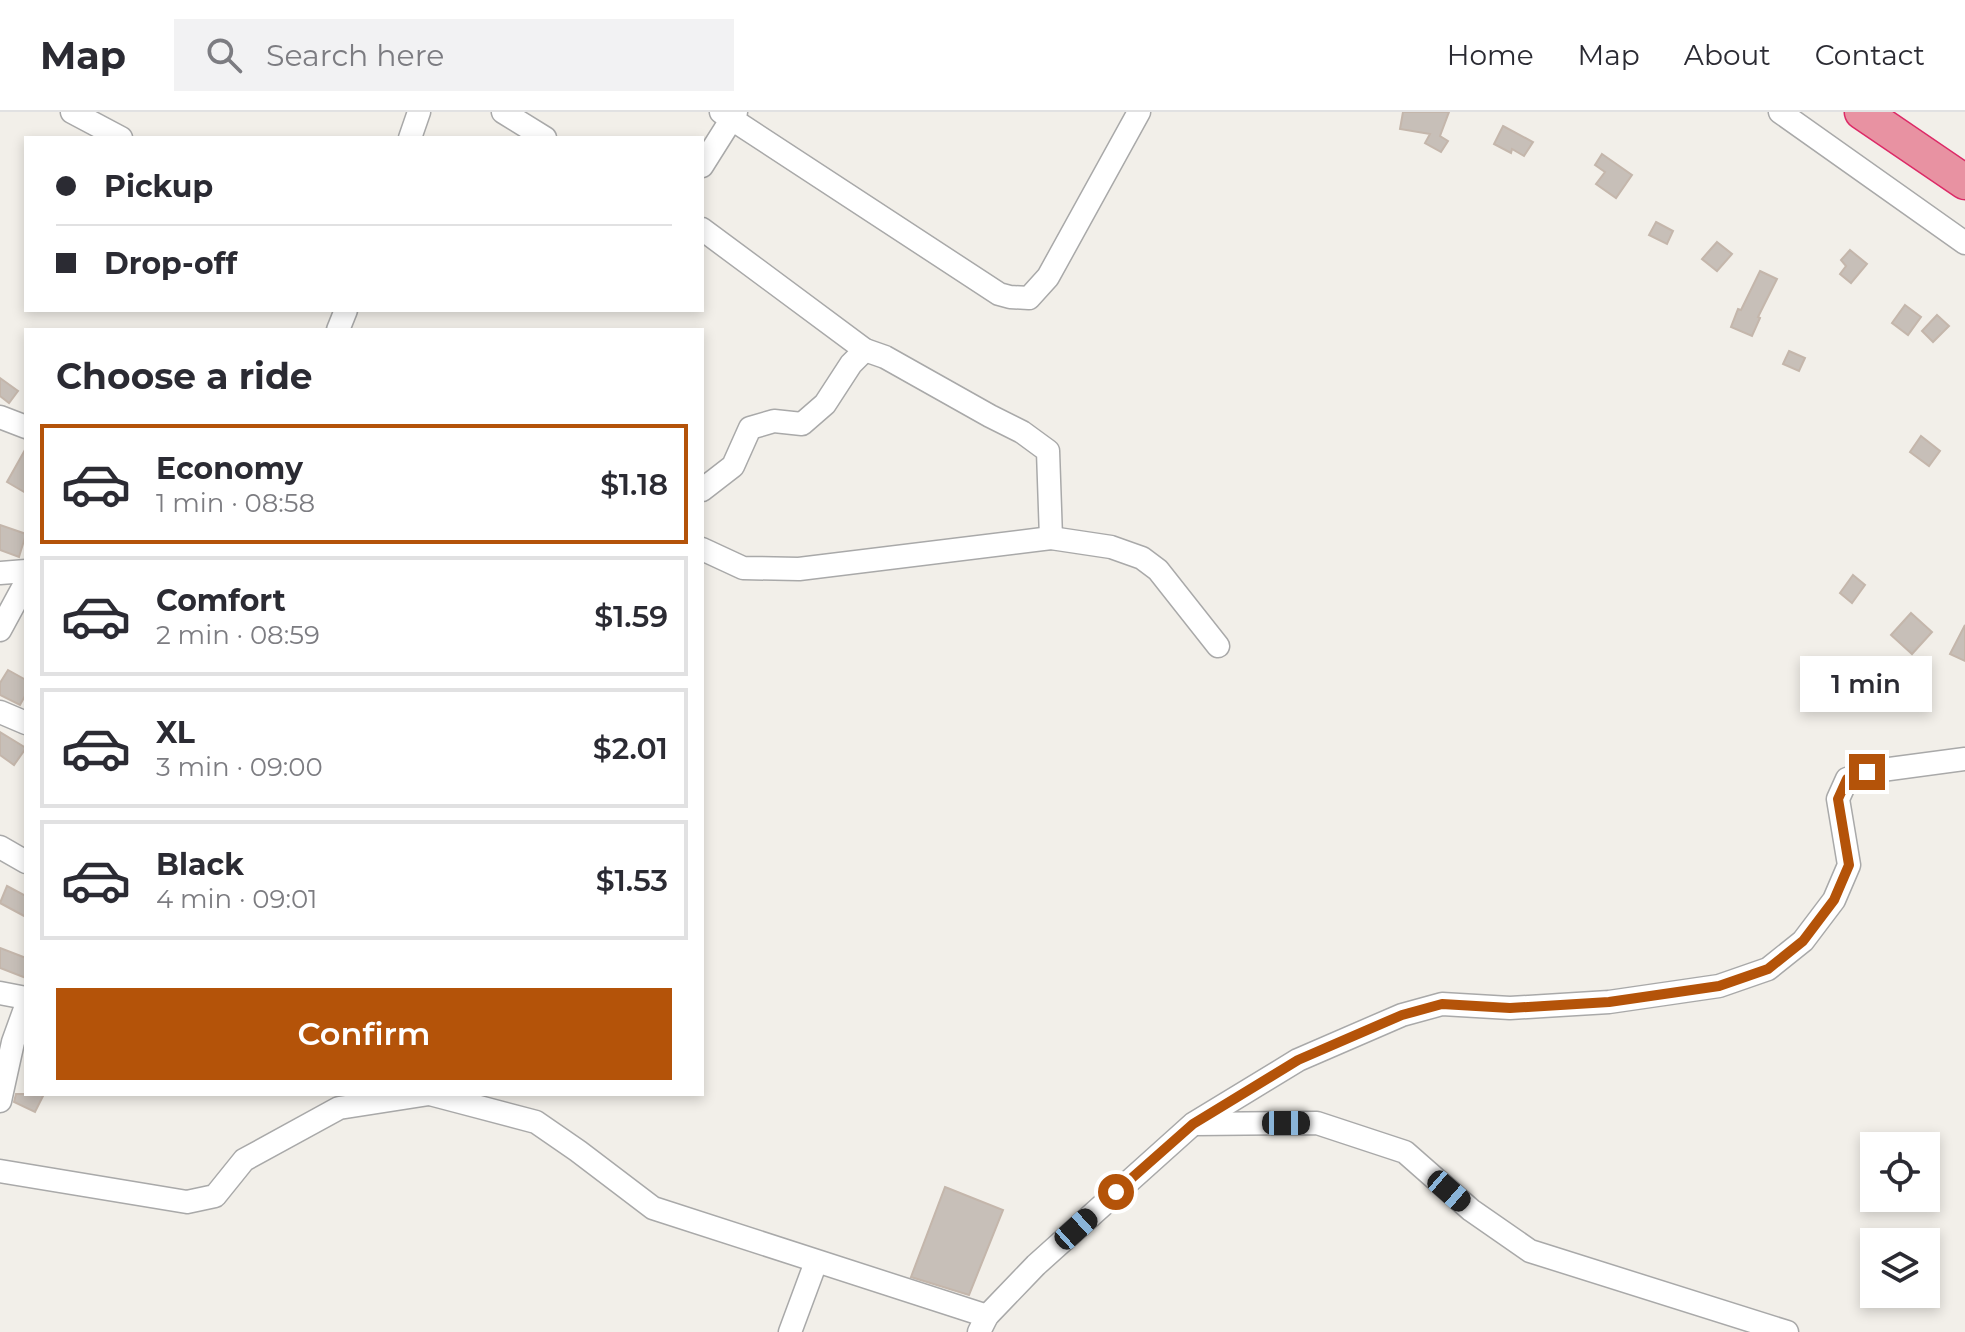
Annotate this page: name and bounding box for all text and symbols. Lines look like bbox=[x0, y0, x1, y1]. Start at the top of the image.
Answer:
search box bbox=[174, 19, 734, 91]
text: Map bbox=[40, 32, 126, 79]
icon: search bbox=[202, 33, 246, 77]
text: Search here bbox=[266, 37, 444, 74]
text: Home bbox=[1447, 38, 1534, 72]
text: Map bbox=[1578, 38, 1640, 72]
text: About bbox=[1684, 38, 1771, 72]
text: Contact bbox=[1815, 38, 1925, 72]
text: Pickup bbox=[104, 168, 213, 205]
text: Drop-off bbox=[104, 245, 237, 282]
text: Choose a ride bbox=[56, 354, 313, 398]
icon: car bbox=[60, 448, 132, 520]
text: Economy bbox=[156, 450, 303, 487]
text: $1.18 bbox=[600, 466, 668, 503]
text: 1 min · 08:58 bbox=[156, 487, 315, 519]
icon: car bbox=[60, 580, 132, 652]
text: Comfort bbox=[156, 582, 286, 619]
text: $1.59 bbox=[594, 598, 668, 635]
text: 2 min · 08:59 bbox=[156, 619, 320, 651]
callout: 1 min bbox=[1801, 656, 1933, 712]
text: 1 min bbox=[1831, 668, 1901, 700]
icon: car bbox=[60, 712, 132, 784]
text: XL bbox=[156, 714, 195, 751]
text: $2.01 bbox=[593, 730, 668, 767]
text: 3 min · 09:00 bbox=[156, 751, 323, 783]
route end bbox=[1849, 754, 1885, 790]
icon: car bbox=[60, 844, 132, 916]
text: Black bbox=[156, 846, 244, 883]
text: $1.53 bbox=[596, 862, 668, 899]
text: 4 min · 09:01 bbox=[156, 883, 318, 915]
button: Confirm bbox=[56, 988, 672, 1080]
car bbox=[1262, 1111, 1310, 1135]
map controls bbox=[1860, 1132, 1940, 1308]
button: locate bbox=[1860, 1132, 1940, 1212]
car bbox=[1423, 1166, 1475, 1216]
route start bbox=[1098, 1174, 1134, 1210]
car bbox=[1050, 1204, 1102, 1254]
button: layers bbox=[1860, 1228, 1940, 1308]

